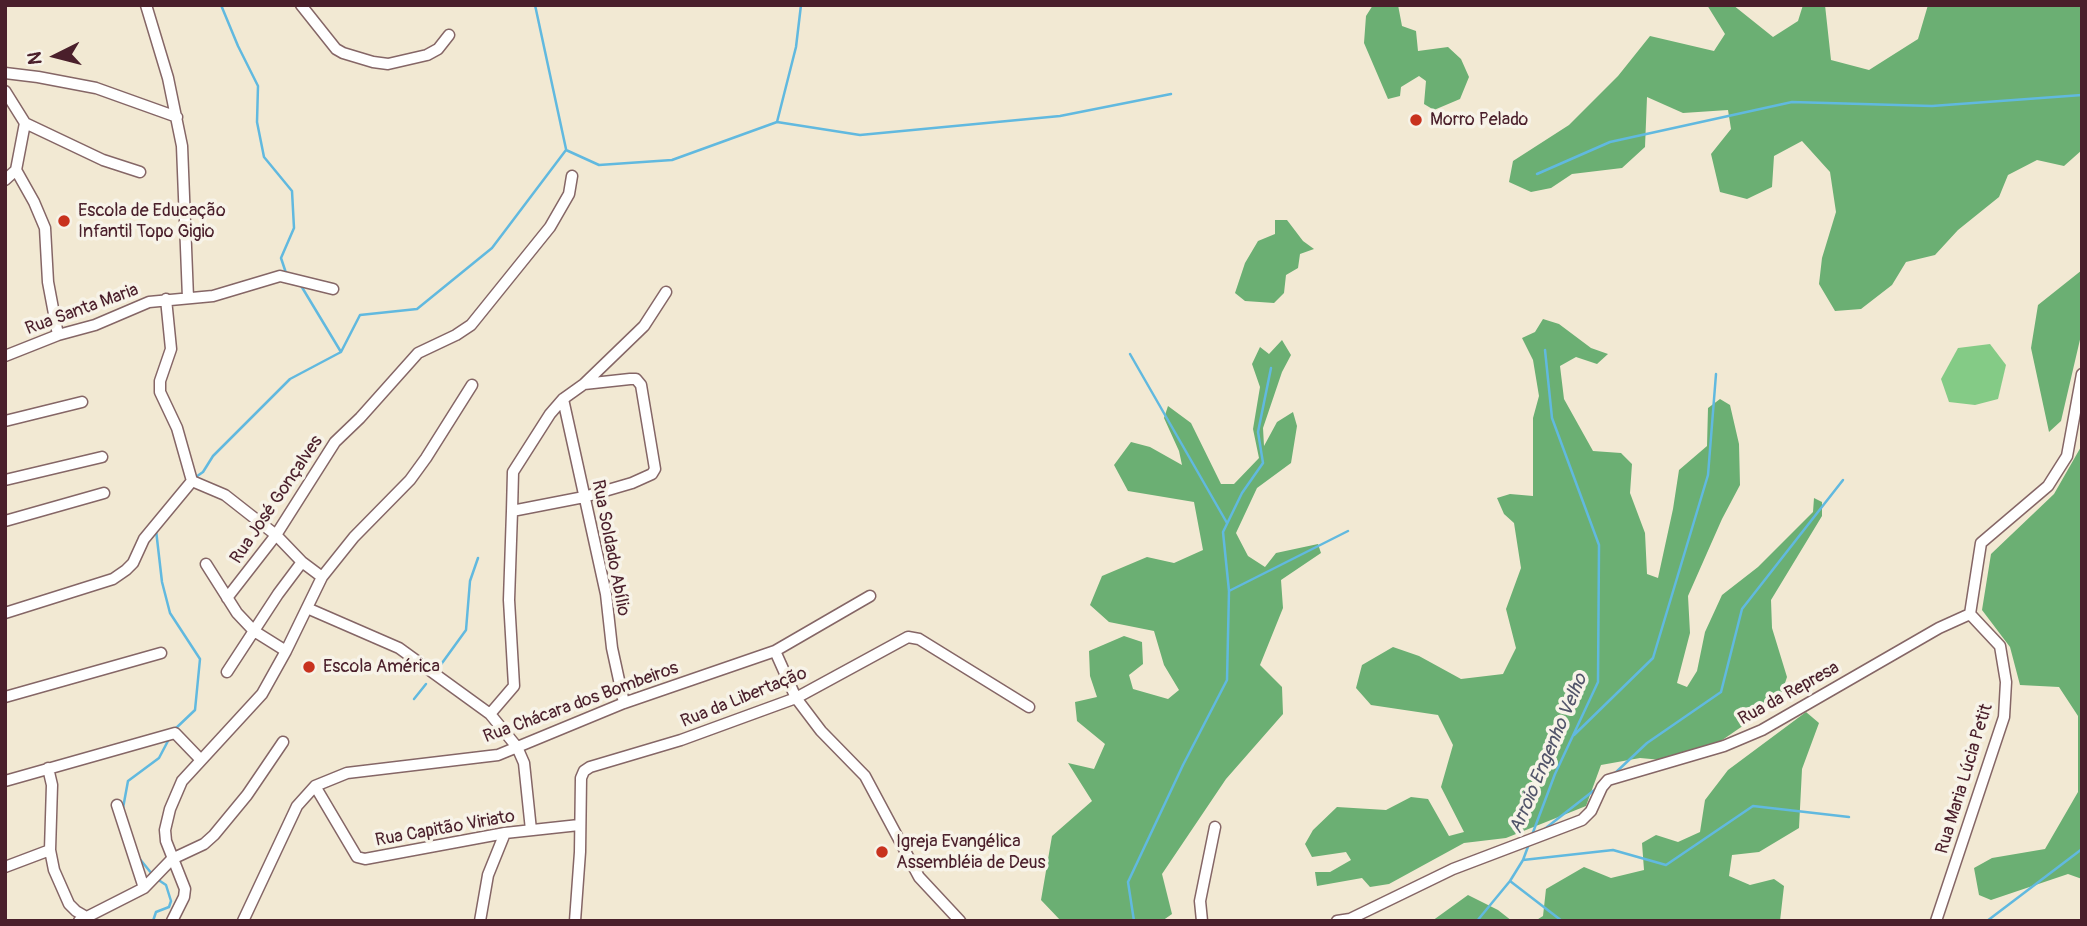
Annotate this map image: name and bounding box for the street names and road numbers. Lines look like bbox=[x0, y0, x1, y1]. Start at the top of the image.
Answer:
street label: Rua Santa Maria bbox=[22, 280, 142, 340]
street label: Rua José Gonçalves bbox=[226, 432, 328, 568]
street label: Rua Soldado Abílio bbox=[586, 478, 634, 618]
street label: Rua da Represa bbox=[1735, 657, 1843, 731]
street label: Rua Chácara dos Bombeiros bbox=[481, 658, 681, 748]
street label: Rua da Libertação bbox=[678, 663, 810, 733]
street label: Rua Maria Lúcia Petit bbox=[1932, 701, 1998, 857]
street label: Rua Capitão Viriato bbox=[373, 806, 517, 852]

